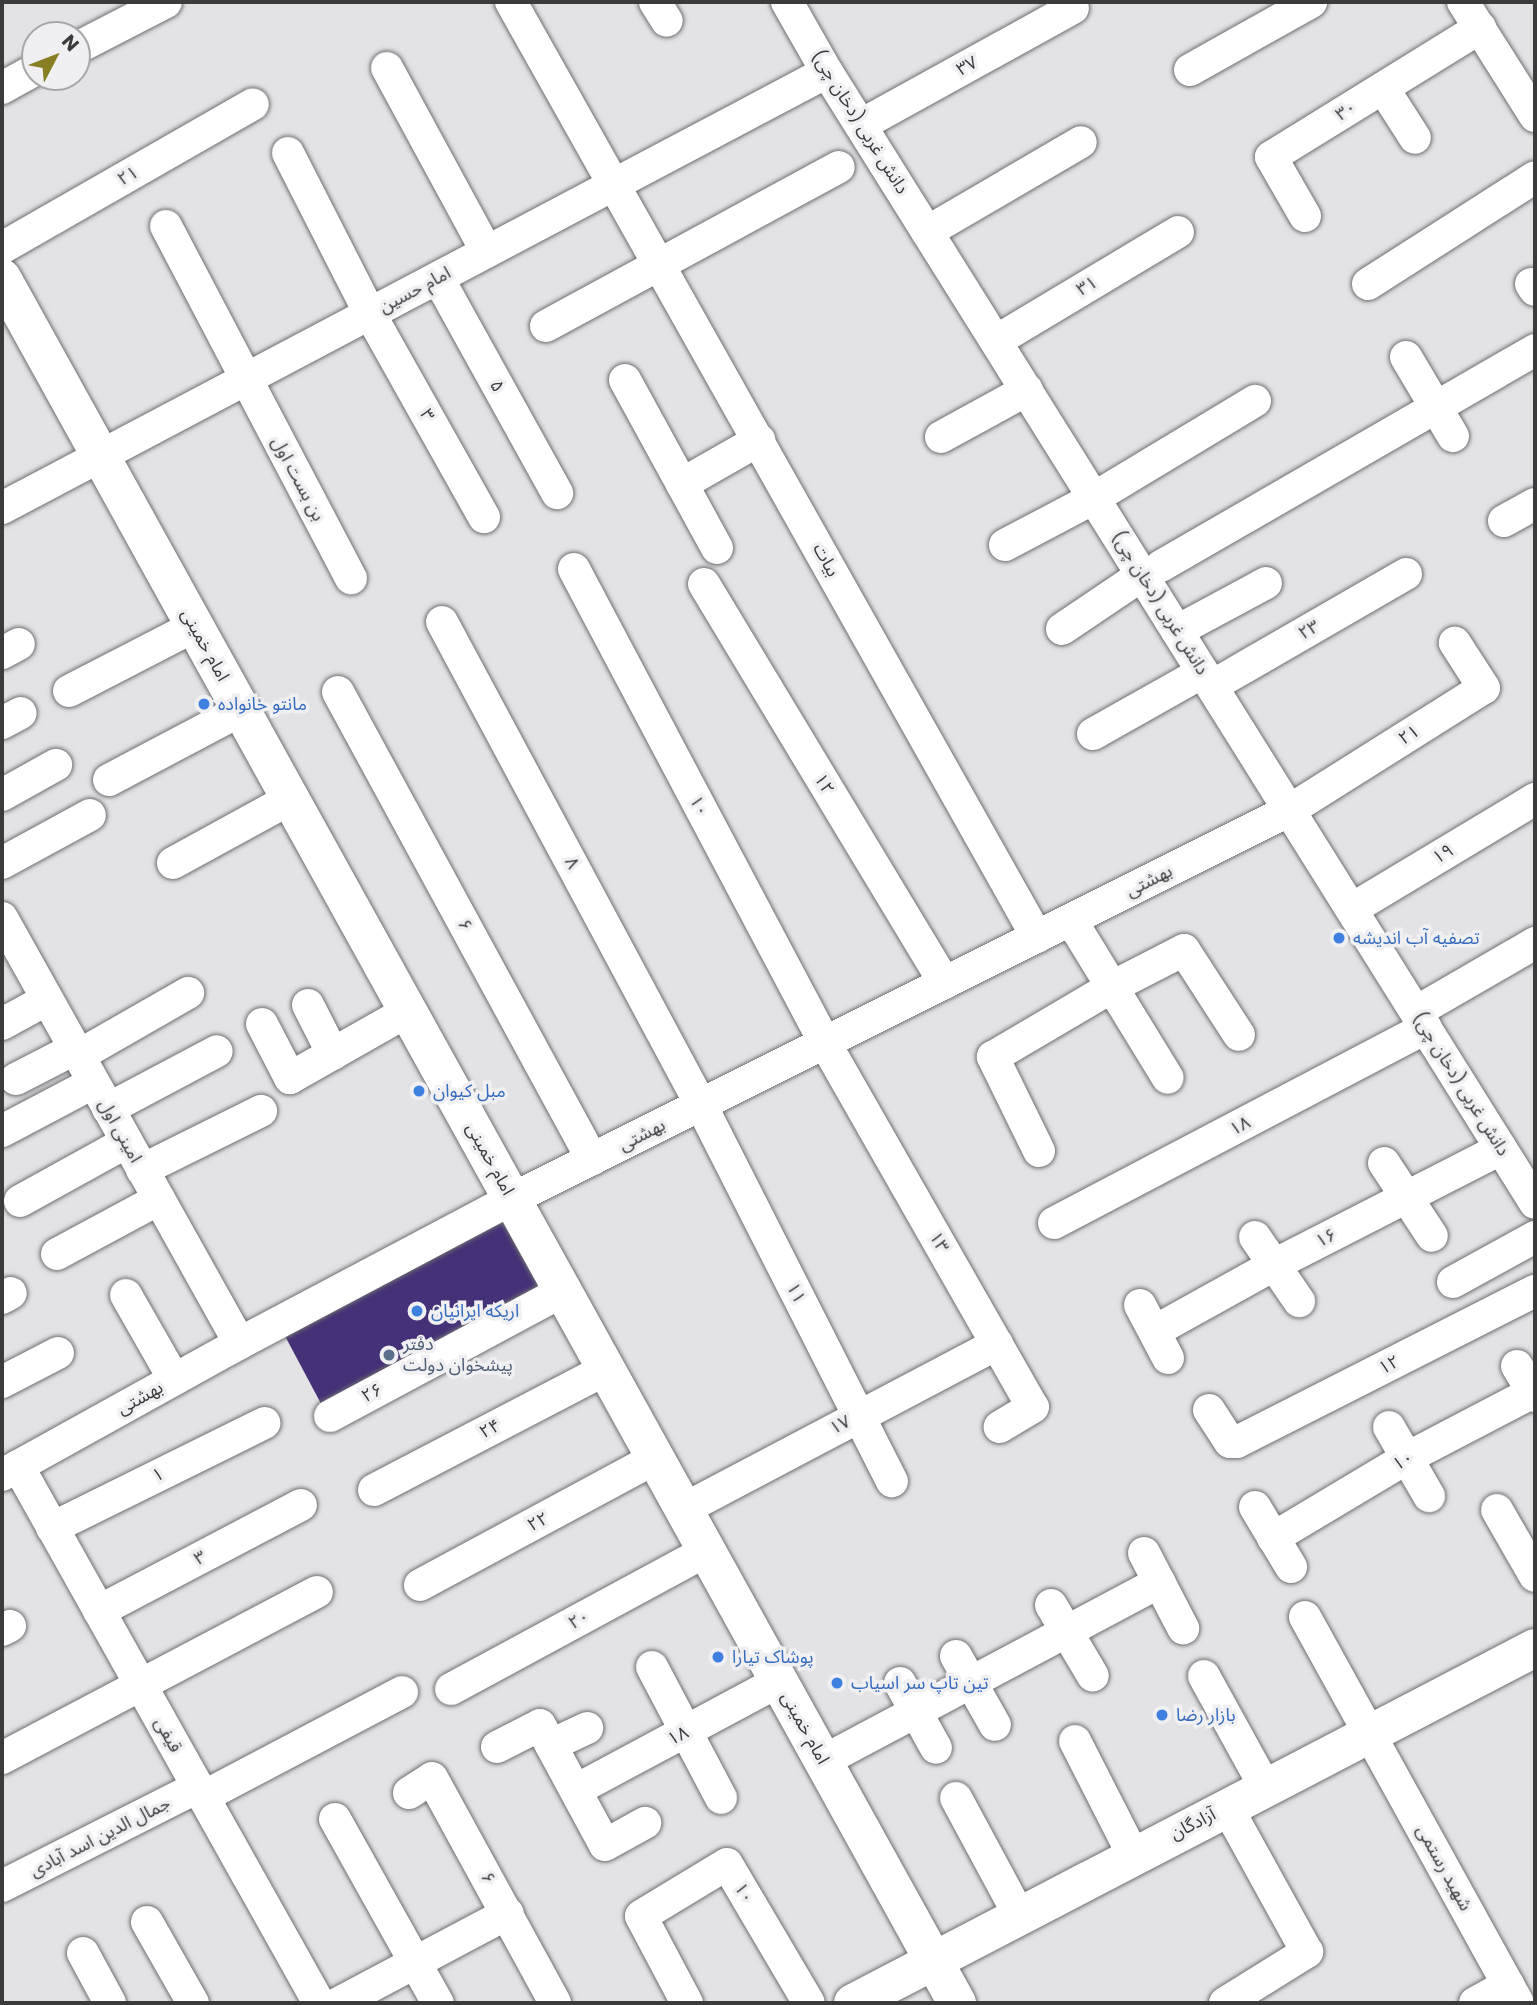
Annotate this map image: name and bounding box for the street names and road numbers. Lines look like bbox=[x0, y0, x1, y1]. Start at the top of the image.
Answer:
street label: دانش غربی (دخان چی) bbox=[807, 46, 913, 198]
street label: ۳۷ bbox=[953, 52, 981, 80]
street label: ۳۰ bbox=[1332, 96, 1360, 126]
street label: ۲۱ bbox=[114, 161, 142, 191]
street label: امام حسین bbox=[375, 262, 455, 318]
street label: ۳۱ bbox=[1073, 271, 1101, 301]
street label: ۵ bbox=[485, 376, 509, 396]
street label: ۳ bbox=[415, 405, 439, 425]
street label: بن بست اول bbox=[267, 433, 329, 525]
street label: دانش غربی (دخان چی) bbox=[1107, 527, 1213, 679]
street label: بیات bbox=[808, 540, 844, 580]
street label: امام خمینی bbox=[176, 605, 234, 685]
street label: ۲۳ bbox=[1295, 615, 1323, 645]
street label: ۲۱ bbox=[1395, 720, 1423, 750]
street label: ۱۲ bbox=[809, 770, 839, 798]
street label: ۱۰ bbox=[685, 792, 713, 820]
street label: ۱۹ bbox=[1429, 839, 1457, 869]
street label: ۸ bbox=[560, 853, 584, 873]
street label: بهشتی bbox=[1122, 860, 1176, 902]
street label: ۶ bbox=[453, 915, 477, 935]
street label: دانش غربی (دخان چی) bbox=[1408, 1008, 1514, 1160]
street label: امینی اول bbox=[94, 1095, 146, 1167]
street label: ۱۸ bbox=[1226, 1112, 1254, 1140]
street label: بهشتی bbox=[615, 1114, 669, 1156]
street label: امام خمینی bbox=[461, 1119, 519, 1199]
street label: ۱۶ bbox=[1312, 1224, 1340, 1252]
street label: ۱۳ bbox=[924, 1228, 954, 1256]
street label: ۱۱ bbox=[782, 1279, 810, 1307]
street label: ۱۲ bbox=[1375, 1351, 1403, 1379]
street label: بهشتی bbox=[113, 1377, 167, 1419]
street label: ۲۶ bbox=[358, 1379, 386, 1407]
street label: ۱۷ bbox=[826, 1411, 854, 1439]
street label: ۲۴ bbox=[476, 1415, 504, 1443]
street label: ۱۰ bbox=[1389, 1447, 1417, 1475]
street label: ۱ bbox=[149, 1463, 167, 1487]
street label: ۲۲ bbox=[524, 1508, 552, 1536]
street label: ۳ bbox=[190, 1546, 210, 1570]
street label: ۲۰ bbox=[565, 1606, 593, 1634]
street label: امام خمینی bbox=[776, 1688, 834, 1768]
street label: قیفی bbox=[150, 1714, 186, 1756]
street label: ۱۸ bbox=[664, 1722, 692, 1750]
street label: جمال الدین اسد آبادی bbox=[26, 1792, 174, 1882]
street label: آزادگان bbox=[1167, 1803, 1219, 1845]
street label: شهید رستمی bbox=[1412, 1821, 1476, 1915]
street label: ۶ bbox=[476, 1868, 500, 1888]
street label: ۱۰ bbox=[729, 1879, 759, 1907]

